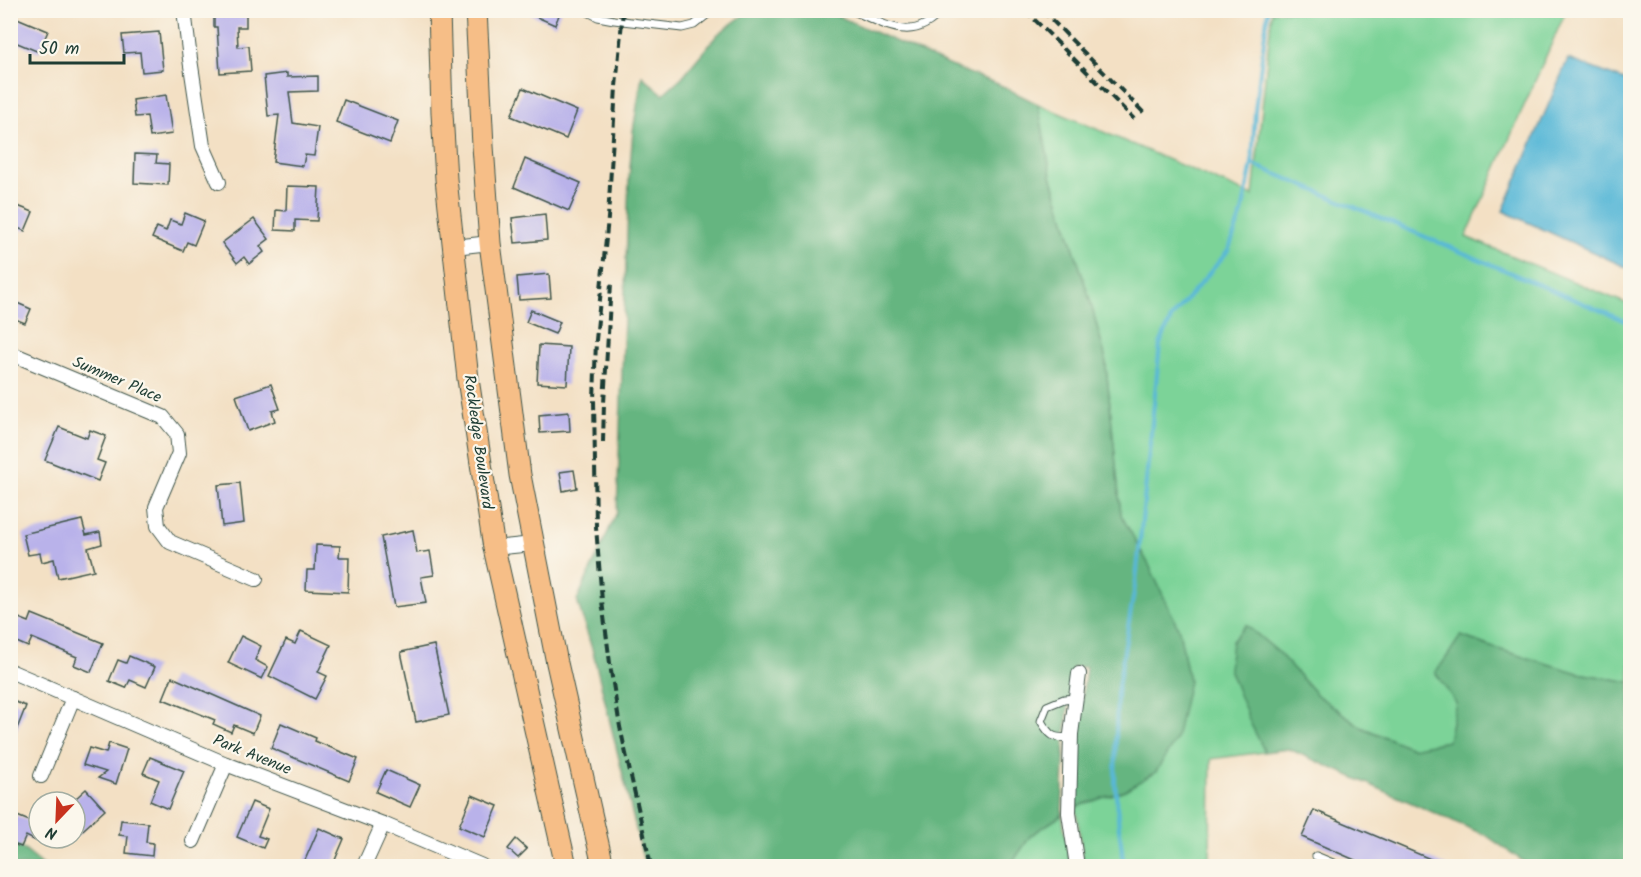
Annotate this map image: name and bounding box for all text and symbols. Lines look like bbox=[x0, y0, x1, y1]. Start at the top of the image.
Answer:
scale bar bbox=[30, 27, 124, 65]
text: 50 m bbox=[39, 35, 79, 64]
street label: Summer Place bbox=[68, 350, 166, 410]
street label: Rockledge Boulevard bbox=[456, 373, 500, 512]
street label: Park Avenue bbox=[209, 728, 295, 782]
north arrow bbox=[27, 790, 87, 850]
text: N bbox=[42, 819, 61, 846]

